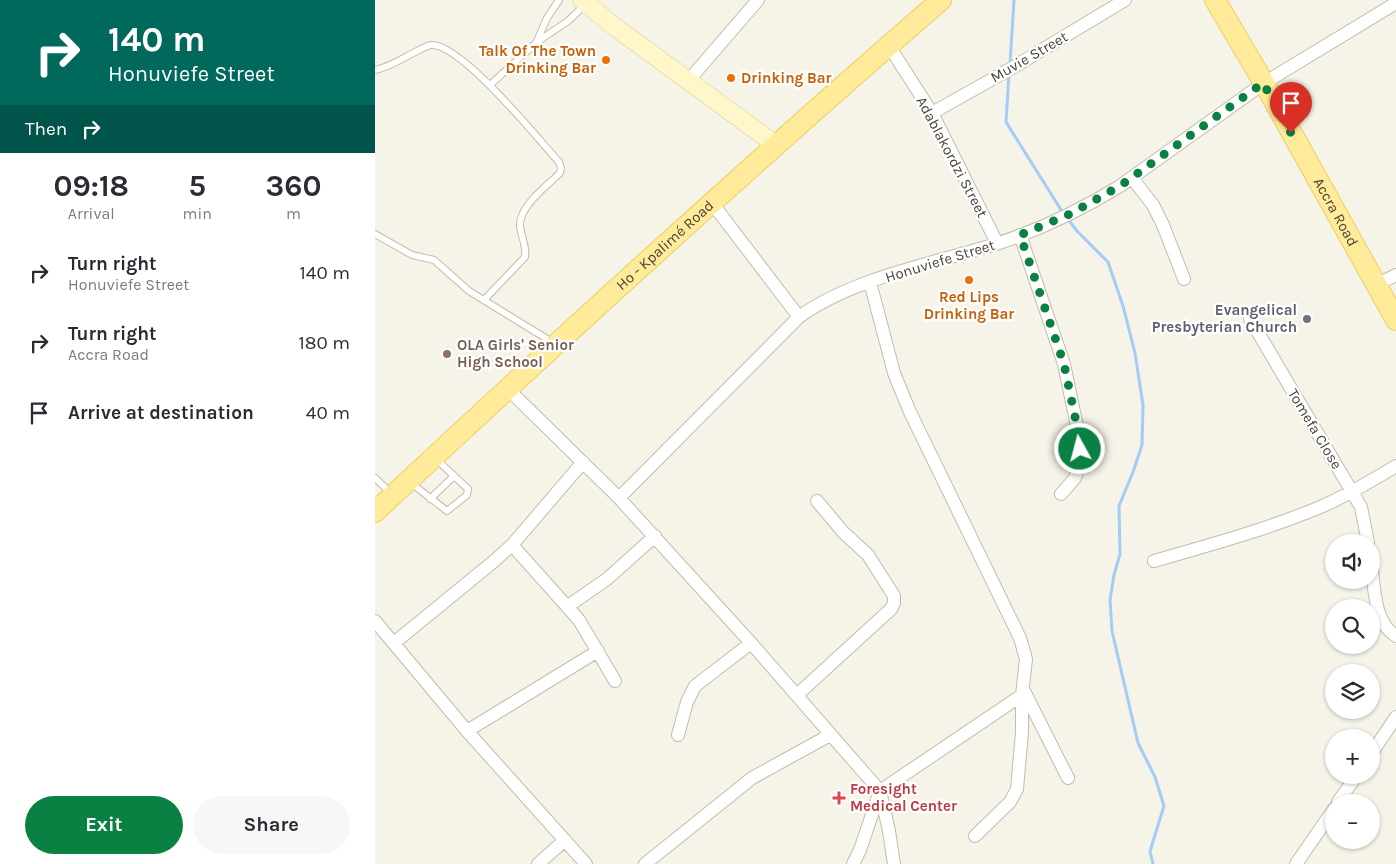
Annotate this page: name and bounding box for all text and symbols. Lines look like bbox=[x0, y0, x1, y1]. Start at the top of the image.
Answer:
text: 140 m bbox=[108, 19, 206, 60]
icon: right bbox=[25, 20, 90, 85]
street label: Muvie Street bbox=[987, 27, 1071, 86]
place label: Talk Of The Town Drinking Bar bbox=[479, 42, 596, 77]
marker: Talk Of The Town Drinking Bar bbox=[600, 54, 612, 66]
text: Honuviefe Street bbox=[108, 61, 275, 87]
place label: Drinking Bar bbox=[741, 69, 832, 87]
marker: Drinking Bar bbox=[725, 72, 737, 84]
pin bbox=[1270, 82, 1312, 133]
icon: arrive bbox=[1277, 89, 1305, 117]
street label: Adablakordzi Street bbox=[913, 93, 992, 221]
icon: right bbox=[77, 115, 105, 143]
text: Then bbox=[25, 118, 67, 140]
text: 09:18 bbox=[54, 168, 129, 204]
text: 5 bbox=[189, 168, 206, 204]
text: 360 bbox=[266, 168, 321, 204]
street label: Accra Road bbox=[1309, 174, 1362, 250]
street label: Ho - Kpalimé Road bbox=[612, 196, 717, 294]
text: Arrival bbox=[68, 204, 115, 223]
text: min bbox=[183, 204, 212, 223]
text: m bbox=[286, 204, 301, 223]
street label: Honuviefe Street bbox=[883, 236, 997, 286]
text: Turn right bbox=[68, 253, 157, 275]
icon: right bbox=[25, 259, 53, 287]
text: 140 m bbox=[300, 262, 350, 284]
marker: Red Lips Drinking Bar bbox=[963, 274, 975, 286]
text: Honuviefe Street bbox=[68, 275, 189, 294]
place label: Red Lips Drinking Bar bbox=[924, 288, 1014, 323]
place label: Evangelical Presbyterian Church bbox=[1152, 301, 1297, 336]
marker: Evangelical Presbyterian Church bbox=[1301, 313, 1313, 325]
text: Turn right bbox=[68, 323, 157, 345]
icon: right bbox=[25, 329, 53, 357]
text: 180 m bbox=[298, 332, 350, 354]
place label: OLA Girls' Senior High School bbox=[457, 336, 574, 371]
text: Accra Road bbox=[68, 345, 149, 364]
marker: OLA Girls' Senior High School bbox=[441, 348, 453, 360]
street label: Tomefa Close bbox=[1284, 386, 1346, 472]
icon: arrive bbox=[25, 399, 53, 427]
text: Arrive at destination bbox=[68, 402, 254, 424]
text: 40 m bbox=[306, 402, 350, 424]
position arrow bbox=[1053, 422, 1105, 474]
map controls bbox=[1325, 534, 1380, 849]
button: sound bbox=[1325, 534, 1380, 589]
button: search bbox=[1325, 599, 1380, 654]
button: layers bbox=[1325, 664, 1380, 719]
button: + bbox=[1325, 729, 1380, 784]
place label: Foresight Medical Center bbox=[850, 780, 957, 815]
marker: Foresight Medical Center bbox=[832, 791, 846, 805]
button: − bbox=[1325, 794, 1380, 849]
button: Exit bbox=[25, 796, 183, 854]
button: Share bbox=[193, 796, 350, 854]

